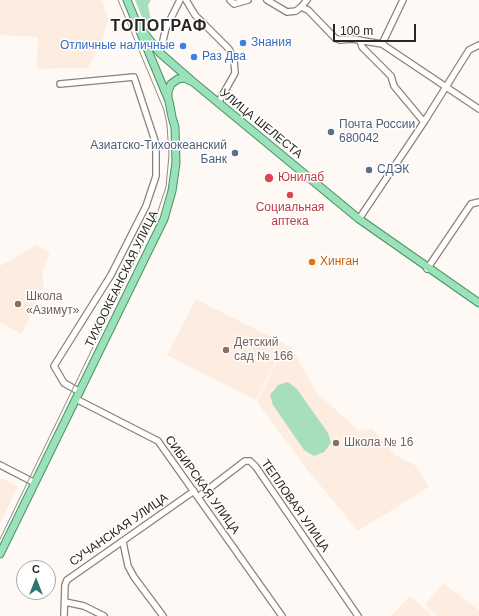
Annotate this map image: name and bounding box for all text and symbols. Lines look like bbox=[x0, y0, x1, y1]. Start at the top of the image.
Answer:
scale bar bbox=[335, 16, 418, 42]
district label: ТОПОГРАФ bbox=[111, 17, 207, 37]
text: 100 m bbox=[340, 24, 373, 38]
place label: Знания bbox=[251, 36, 291, 50]
marker: Знания bbox=[238, 38, 248, 48]
place label: Отличные наличные bbox=[60, 39, 175, 53]
marker: Отличные наличные bbox=[178, 41, 188, 51]
place label: Раз Два bbox=[202, 50, 246, 64]
marker: Раз Два bbox=[189, 52, 199, 62]
street label: УЛИЦА ШЕЛЕСТА bbox=[217, 86, 305, 162]
place label: Почта России 680042 bbox=[339, 118, 415, 146]
marker: Почта России 680042 bbox=[326, 127, 336, 137]
place label: Азиатско-Тихоокеанский Банк bbox=[90, 139, 227, 167]
marker: Азиатско-Тихоокеанский Банк bbox=[230, 148, 240, 158]
place label: СДЭК bbox=[377, 163, 409, 177]
marker: СДЭК bbox=[364, 165, 374, 175]
place label: Юнилаб bbox=[278, 171, 324, 185]
marker: Юнилаб bbox=[263, 172, 275, 184]
marker: Социальная аптека bbox=[285, 190, 295, 200]
place label: Социальная аптека bbox=[256, 201, 324, 229]
street label: ТИХООКЕАНСКАЯ УЛИЦА bbox=[83, 208, 161, 350]
place label: Хинган bbox=[320, 255, 359, 269]
marker: Хинган bbox=[307, 257, 317, 267]
place label: Школа «Азимут» bbox=[26, 290, 79, 318]
marker: Школа «Азимут» bbox=[13, 299, 23, 309]
place label: Детский сад № 166 bbox=[234, 336, 293, 364]
marker: Детский сад № 166 bbox=[221, 345, 231, 355]
street label: СИБИРСКАЯ УЛИЦА bbox=[162, 433, 242, 537]
place label: Школа № 16 bbox=[344, 436, 413, 450]
marker: Школа № 16 bbox=[331, 438, 341, 448]
street label: ТЕПЛОВАЯ УЛИЦА bbox=[258, 457, 332, 555]
street label: СУЧАНСКАЯ УЛИЦА bbox=[67, 491, 171, 569]
north arrow bbox=[16, 560, 56, 600]
text: С bbox=[32, 563, 40, 575]

